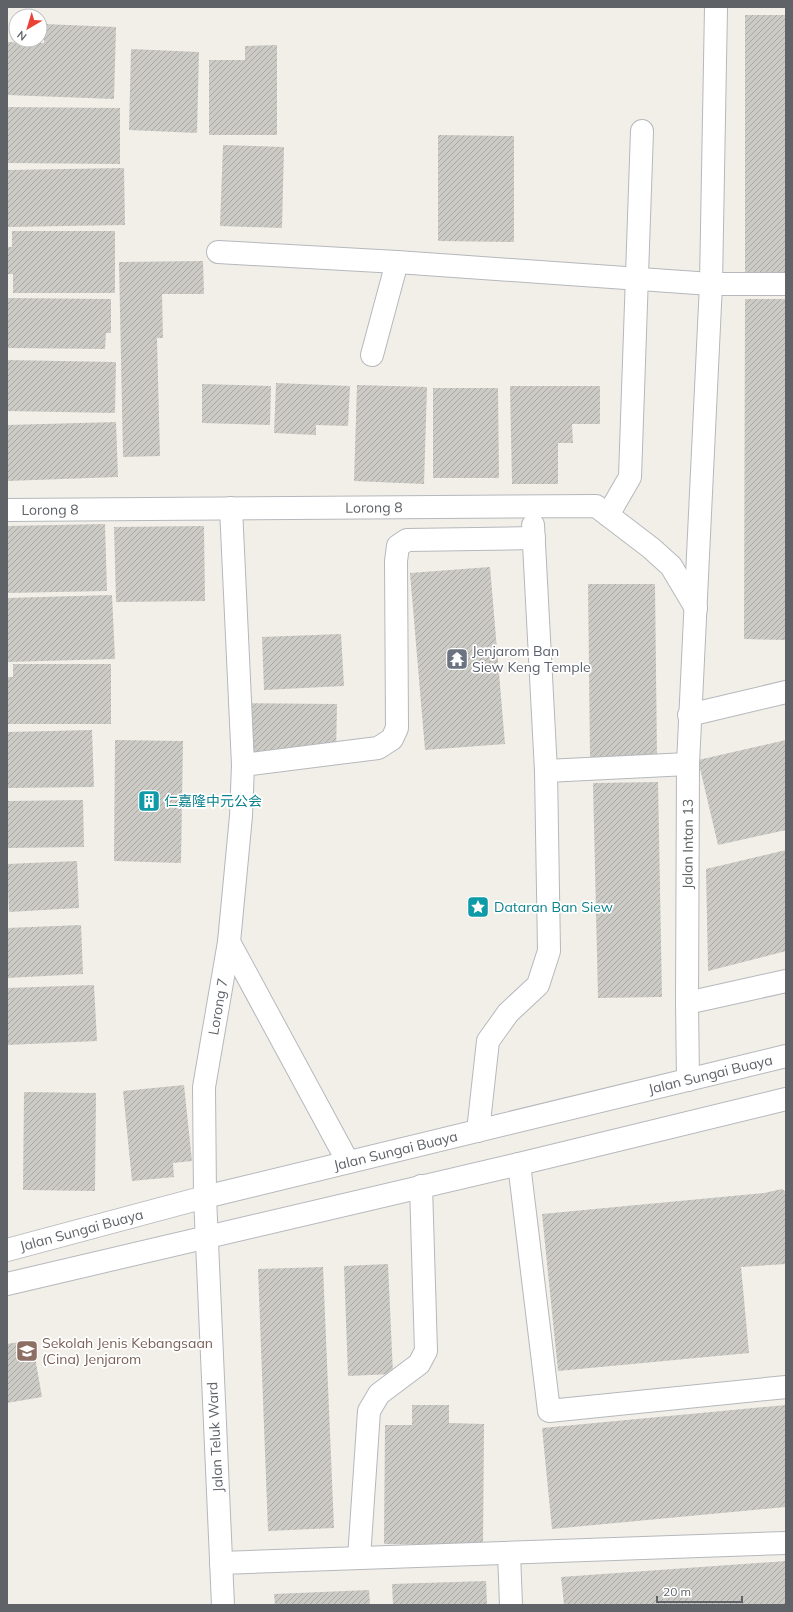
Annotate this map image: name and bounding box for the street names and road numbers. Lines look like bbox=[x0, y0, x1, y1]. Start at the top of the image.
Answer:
street label: Lorong 8 bbox=[345, 498, 403, 517]
street label: Lorong 8 bbox=[21, 501, 79, 519]
street label: Jalan Intan 13 bbox=[678, 799, 697, 889]
street label: Lorong 7 bbox=[204, 977, 232, 1036]
street label: Jalan Sungai Buaya bbox=[646, 1051, 774, 1098]
street label: Jalan Sungai Buaya bbox=[332, 1127, 459, 1175]
street label: Jalan Sungai Buaya bbox=[18, 1205, 145, 1255]
street label: Jalan Teluk Ward bbox=[203, 1381, 227, 1493]

